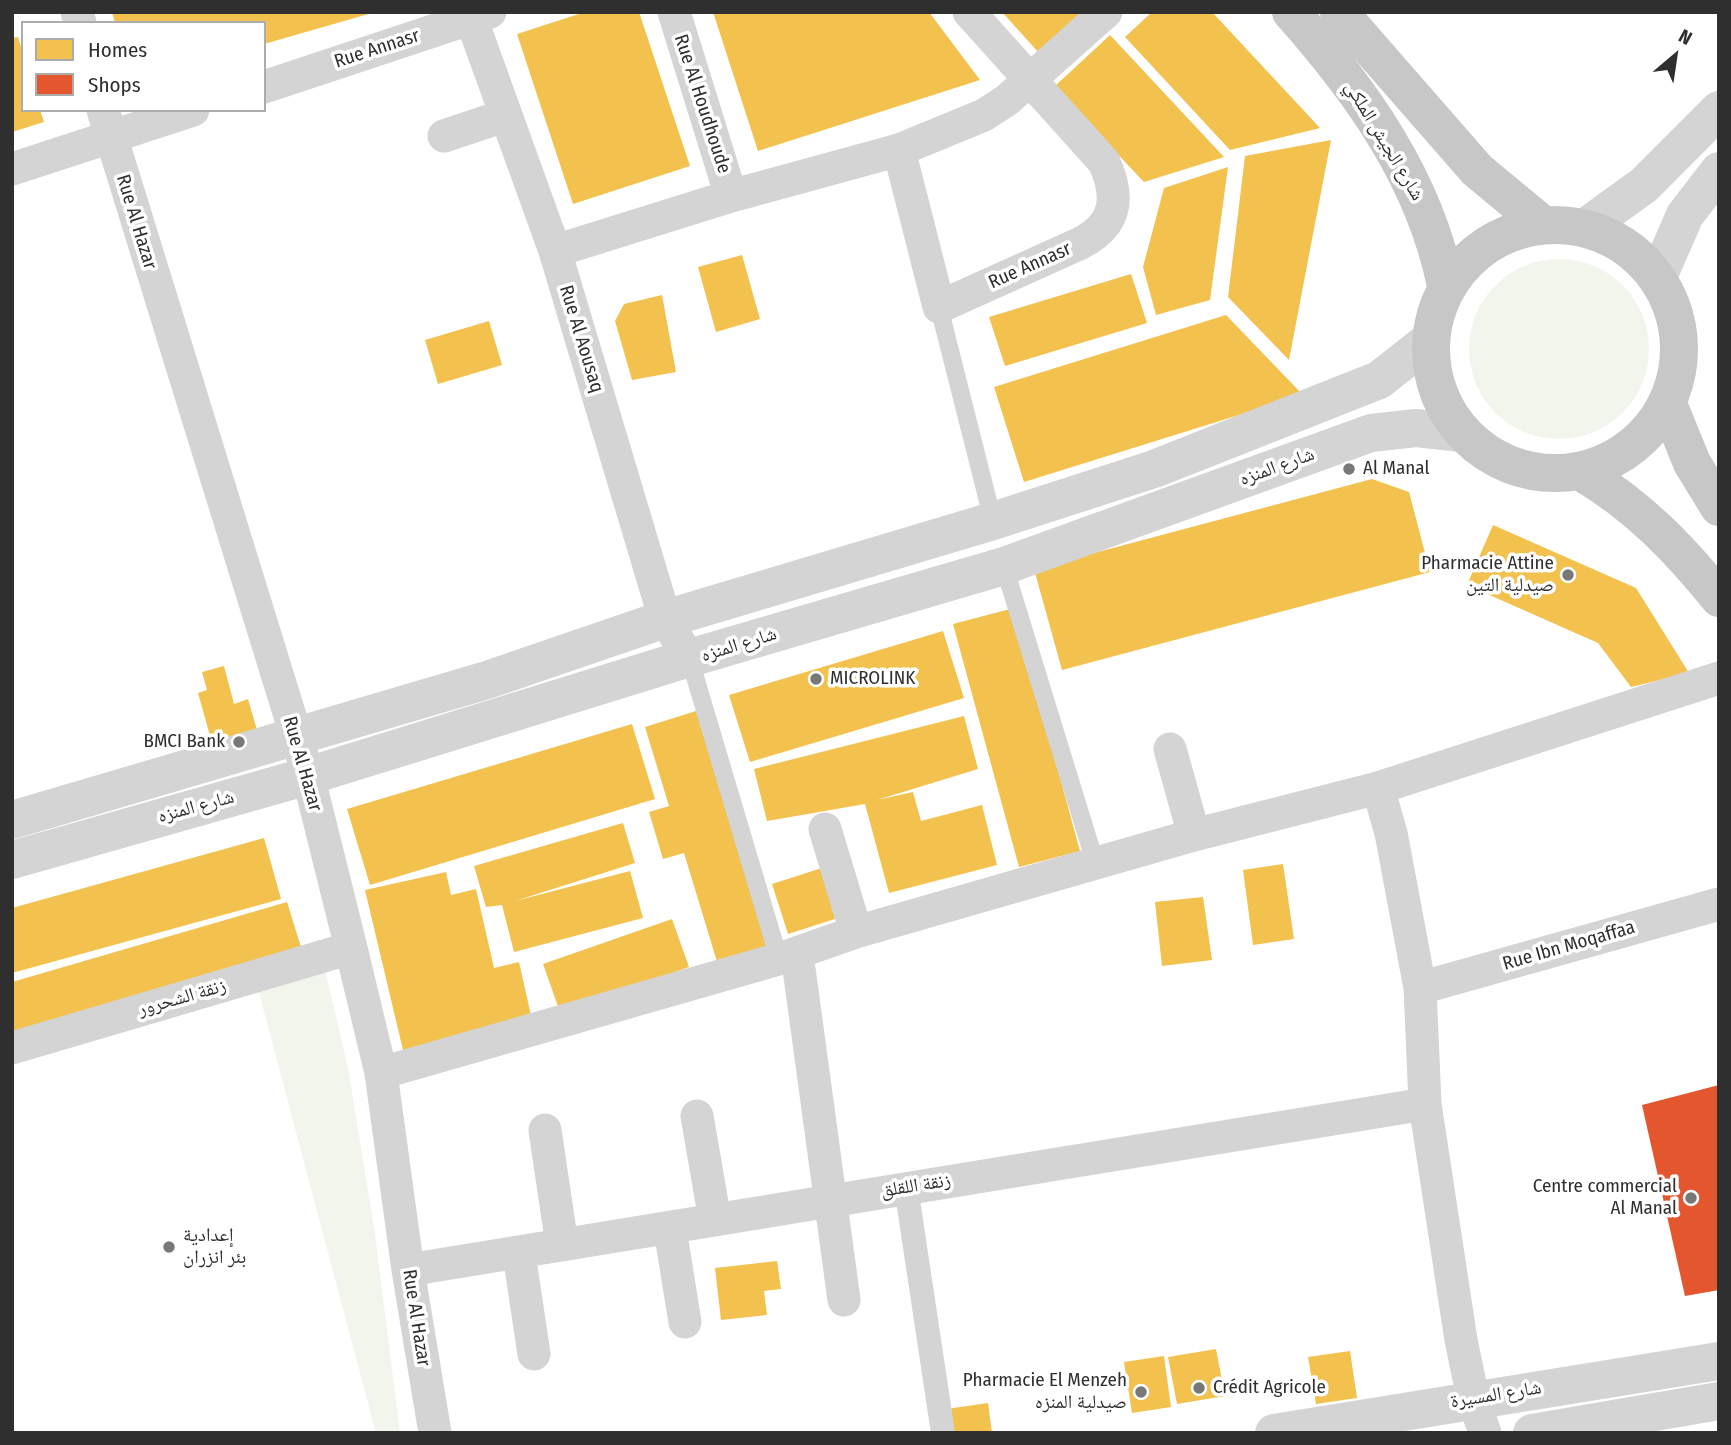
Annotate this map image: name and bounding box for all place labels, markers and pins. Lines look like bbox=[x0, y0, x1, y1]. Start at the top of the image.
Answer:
place label: Al Manal bbox=[1363, 458, 1429, 480]
marker: Al Manal bbox=[1341, 461, 1357, 477]
place label: Pharmacie Attine صيدلية التين bbox=[1421, 553, 1554, 597]
marker: Pharmacie Attine صيدلية التين bbox=[1560, 567, 1576, 583]
place label: MICROLINK bbox=[830, 668, 915, 690]
marker: MICROLINK bbox=[808, 671, 824, 687]
place label: BMCI Bank bbox=[144, 731, 225, 753]
marker: BMCI Bank bbox=[231, 734, 247, 750]
place label: Centre commercial Al Manal bbox=[1533, 1176, 1677, 1220]
marker: Centre commercial Al Manal bbox=[1683, 1190, 1699, 1206]
place label: إعدادية بئر انزران bbox=[183, 1225, 246, 1269]
marker: إعدادية بئر انزران bbox=[161, 1239, 177, 1255]
place label: Pharmacie El Menzeh صيدلية المنزه bbox=[963, 1370, 1127, 1414]
place label: Crédit Agricole bbox=[1213, 1377, 1326, 1399]
marker: Crédit Agricole bbox=[1191, 1380, 1207, 1396]
marker: Pharmacie El Menzeh صيدلية المنزه bbox=[1133, 1384, 1149, 1400]

